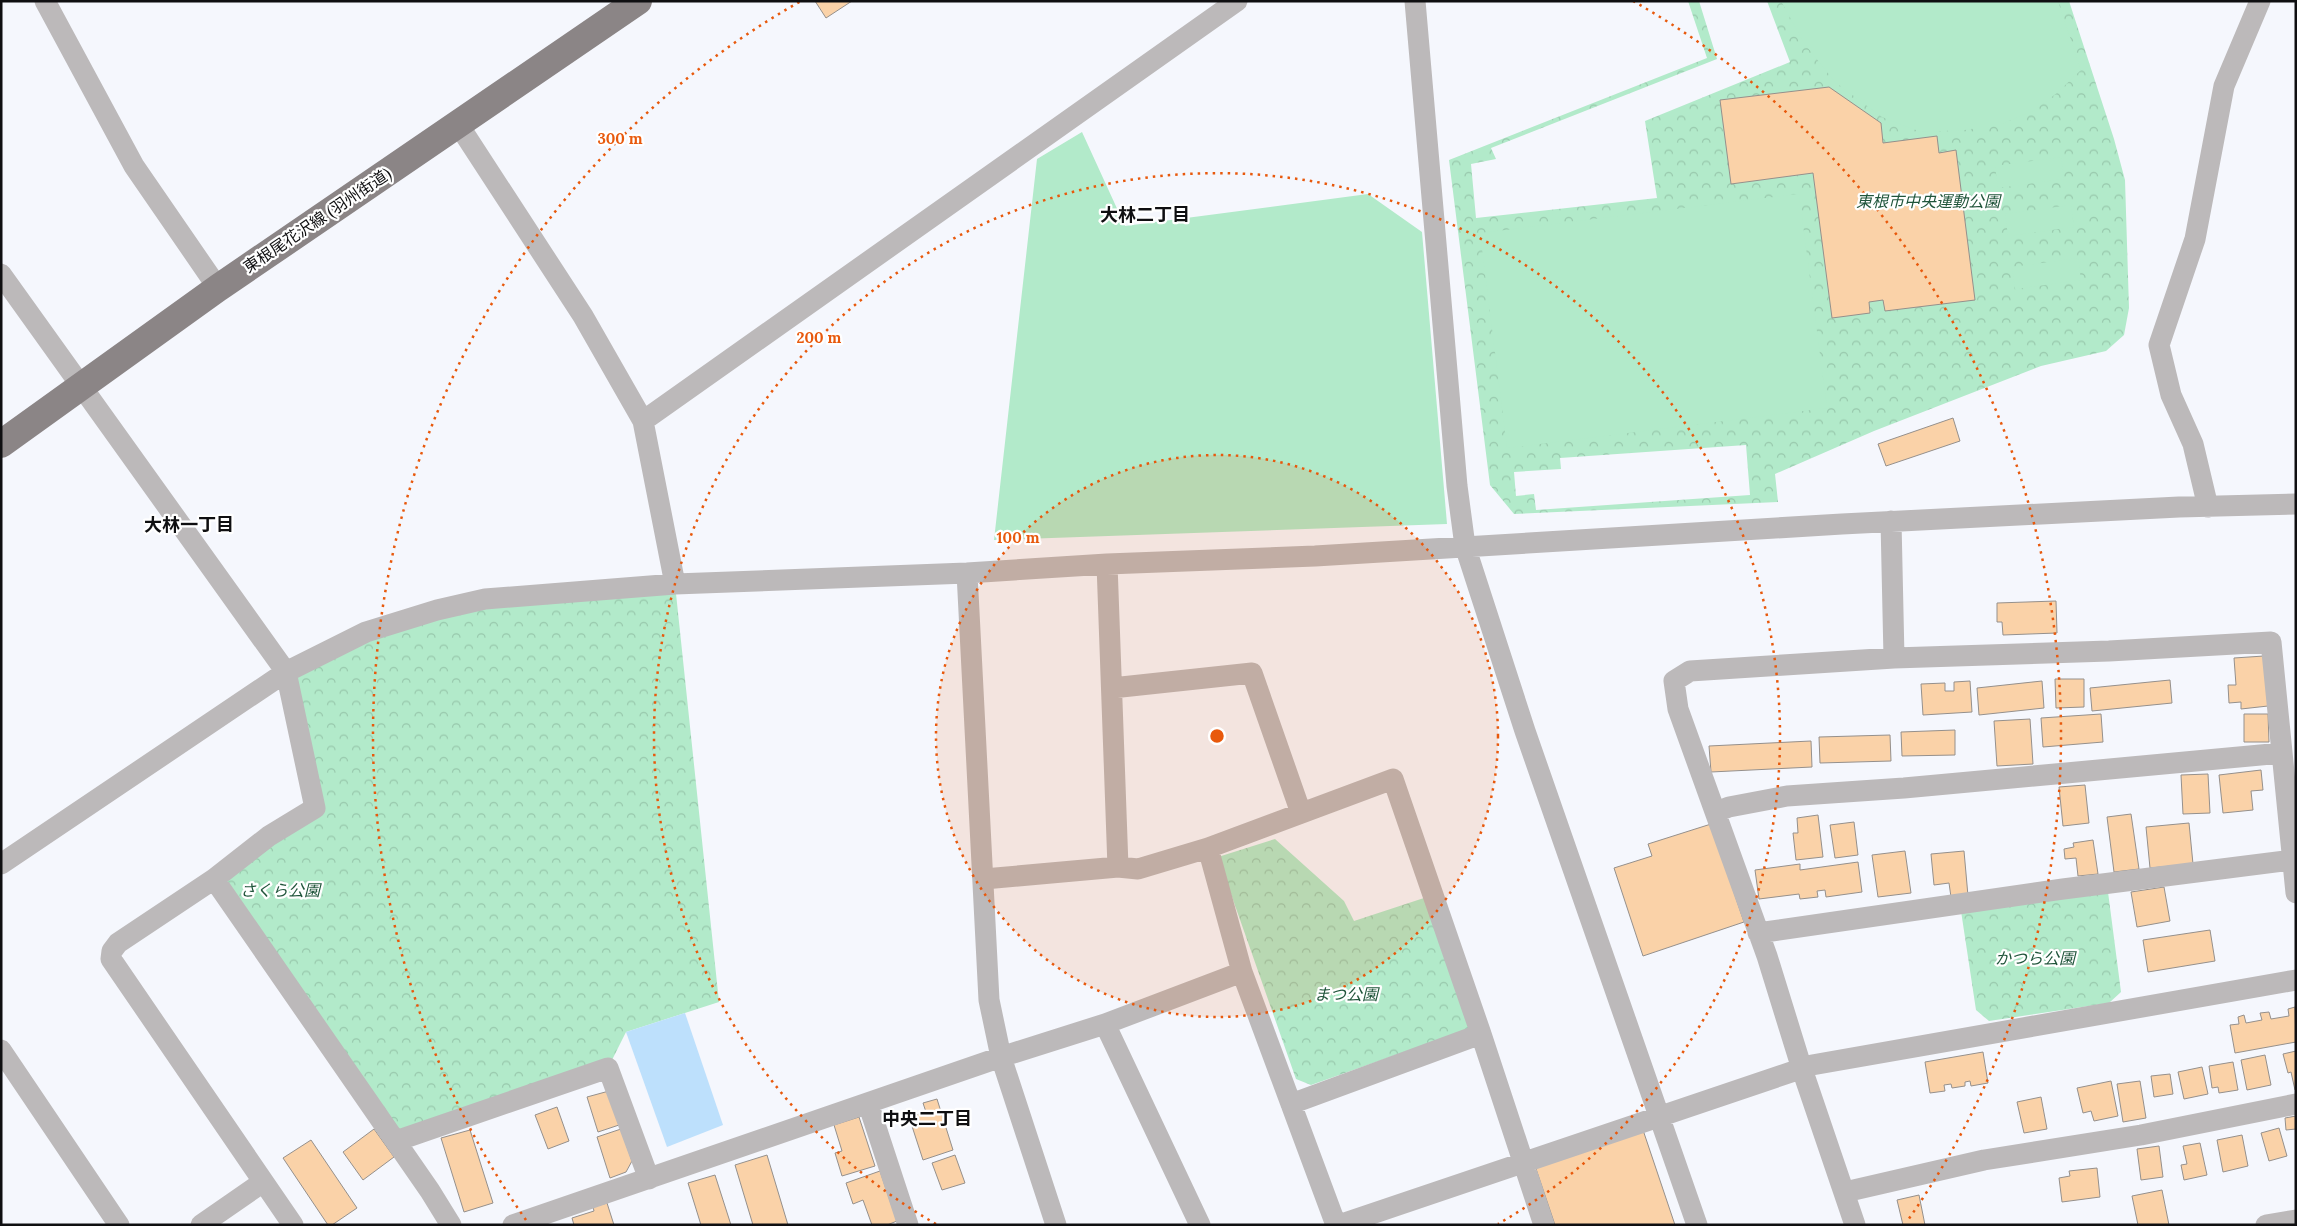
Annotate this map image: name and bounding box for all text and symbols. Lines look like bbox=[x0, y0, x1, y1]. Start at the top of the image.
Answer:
text: 300 m bbox=[597, 129, 643, 148]
street label: 東根尾花沢線 (羽州街道) bbox=[239, 163, 395, 278]
park label: 東根市中央運動公園 bbox=[1856, 191, 2002, 211]
district label: 大林二丁目 bbox=[1100, 203, 1190, 226]
text: 200 m bbox=[797, 328, 842, 347]
district label: 大林一丁目 bbox=[144, 513, 234, 536]
text: 100 m bbox=[997, 528, 1040, 547]
centre of rings bbox=[1208, 727, 1226, 745]
park label: さくら公園 bbox=[240, 880, 322, 900]
park label: かつら公園 bbox=[1995, 948, 2077, 968]
park label: まつ公園 bbox=[1314, 984, 1380, 1004]
district label: 中央二丁目 bbox=[882, 1107, 972, 1130]

